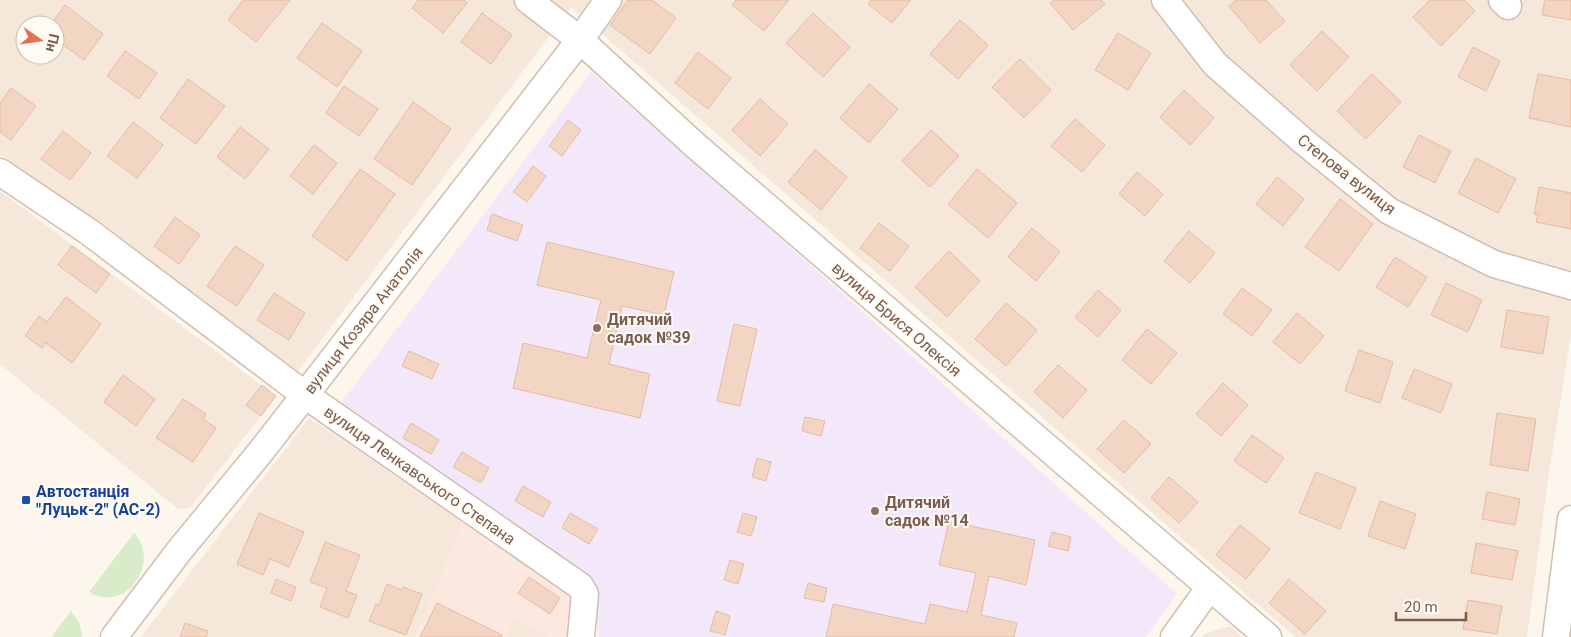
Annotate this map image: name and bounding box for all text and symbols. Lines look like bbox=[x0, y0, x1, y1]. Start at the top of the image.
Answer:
north arrow bbox=[15, 15, 65, 65]
text: Пн bbox=[43, 32, 62, 53]
street label: Степова вулиця bbox=[1294, 130, 1400, 219]
street label: вулиця Козяра Анатолія bbox=[300, 243, 427, 398]
street label: вулиця Брися Олексія bbox=[828, 258, 965, 381]
place label: Дитячий садок №39 bbox=[607, 310, 691, 347]
marker: Дитячий садок №39 bbox=[591, 322, 603, 334]
street label: вулиця Ленкавського Степана bbox=[321, 402, 519, 549]
place label: Автостанція "Луцьк-2" (АС-2) bbox=[36, 482, 160, 519]
place label: Дитячий садок №14 bbox=[885, 493, 969, 530]
marker: Автостанція "Луцьк-2" (АС-2) bbox=[20, 494, 32, 506]
marker: Дитячий садок №14 bbox=[869, 505, 881, 517]
scale bar bbox=[1396, 590, 1466, 622]
text: 20 m bbox=[1404, 598, 1438, 616]

